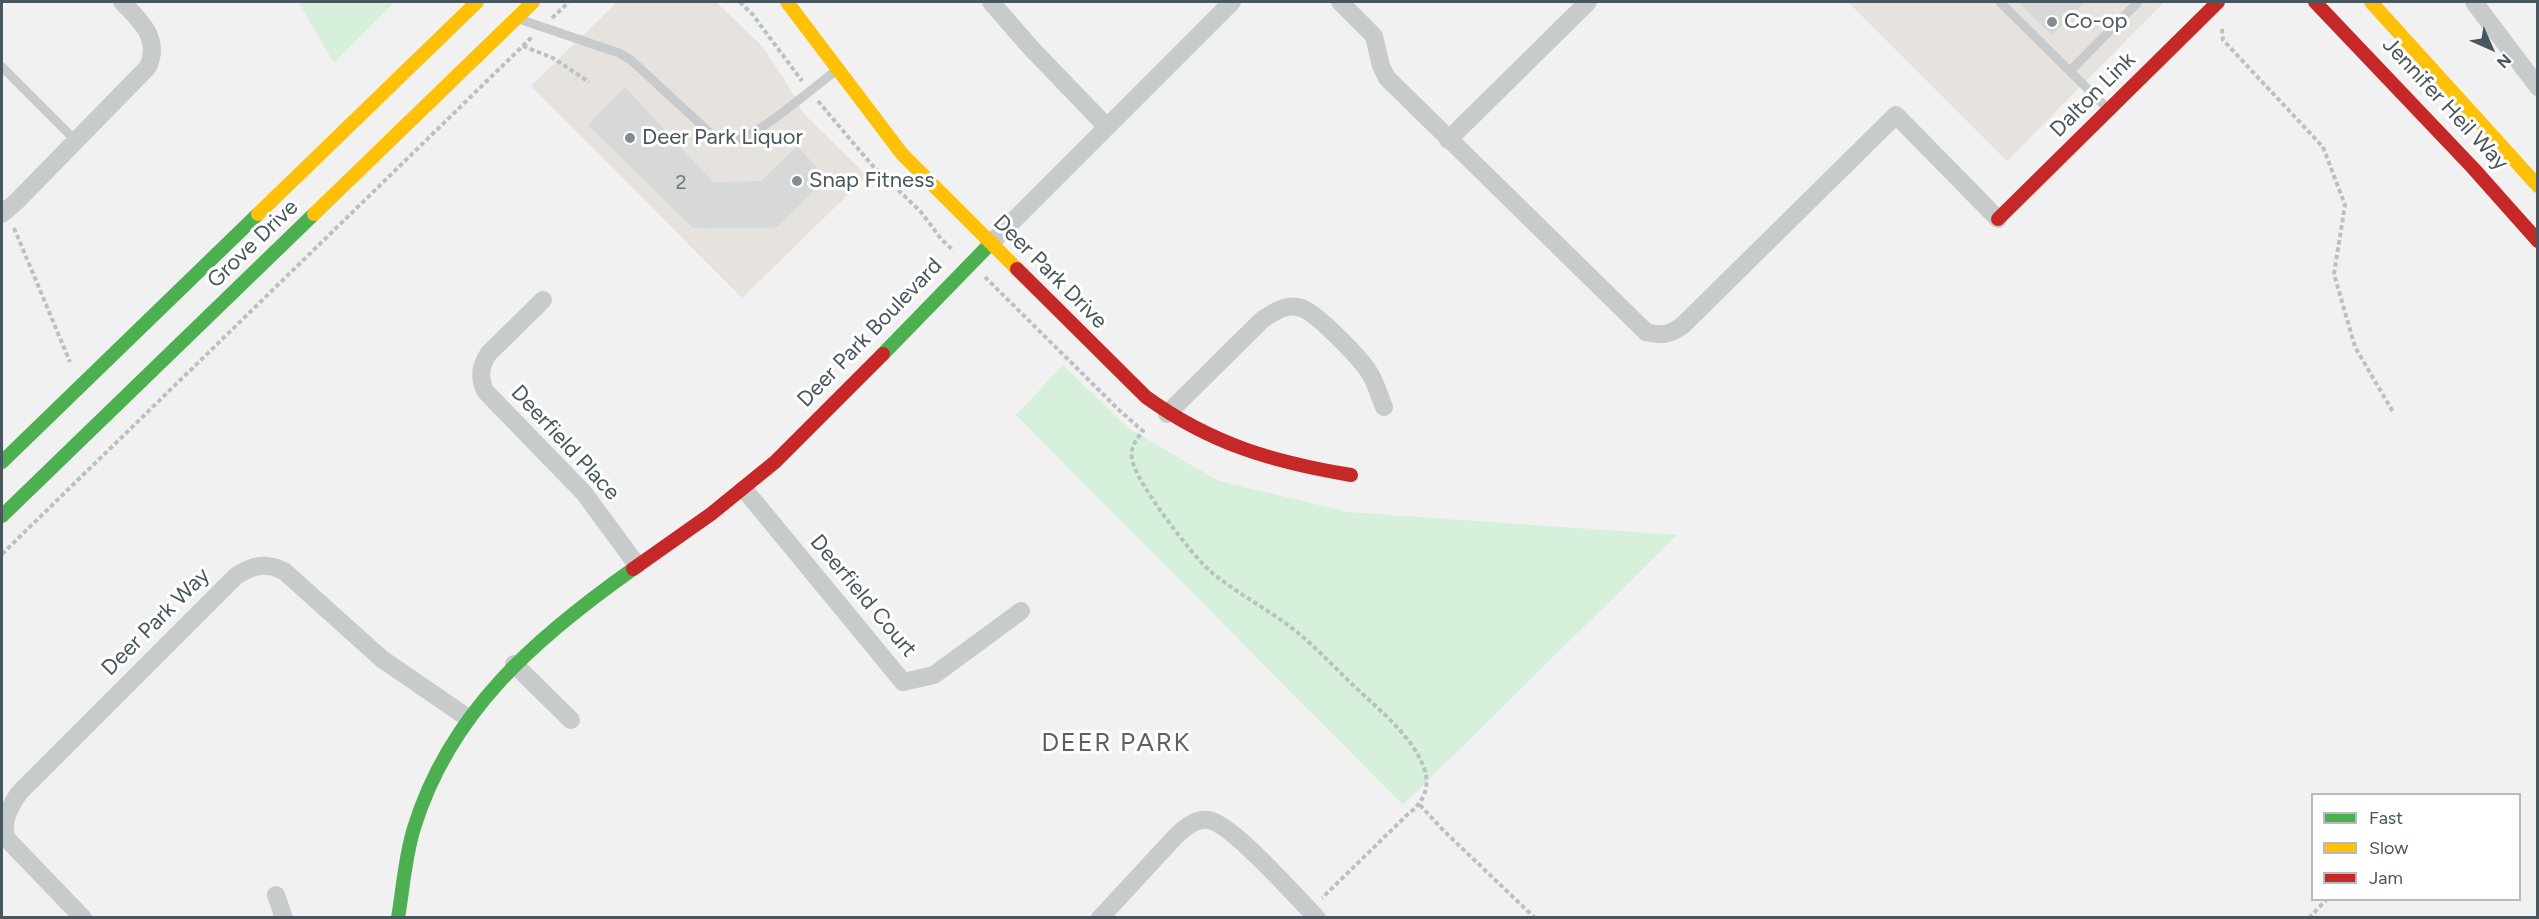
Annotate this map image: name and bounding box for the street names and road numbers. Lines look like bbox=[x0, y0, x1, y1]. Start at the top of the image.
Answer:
street label: Jennifer Heil Way bbox=[2376, 32, 2514, 176]
street label: Dalton Link bbox=[2045, 47, 2141, 143]
street label: Grove Drive bbox=[202, 194, 304, 294]
street label: Deer Park Drive bbox=[988, 210, 1112, 334]
street label: Deer Park Boulevard bbox=[792, 253, 948, 413]
street label: Deerfield Place bbox=[505, 380, 625, 506]
street label: Deerfield Court bbox=[804, 529, 922, 663]
street label: Deer Park Way bbox=[96, 562, 216, 682]

